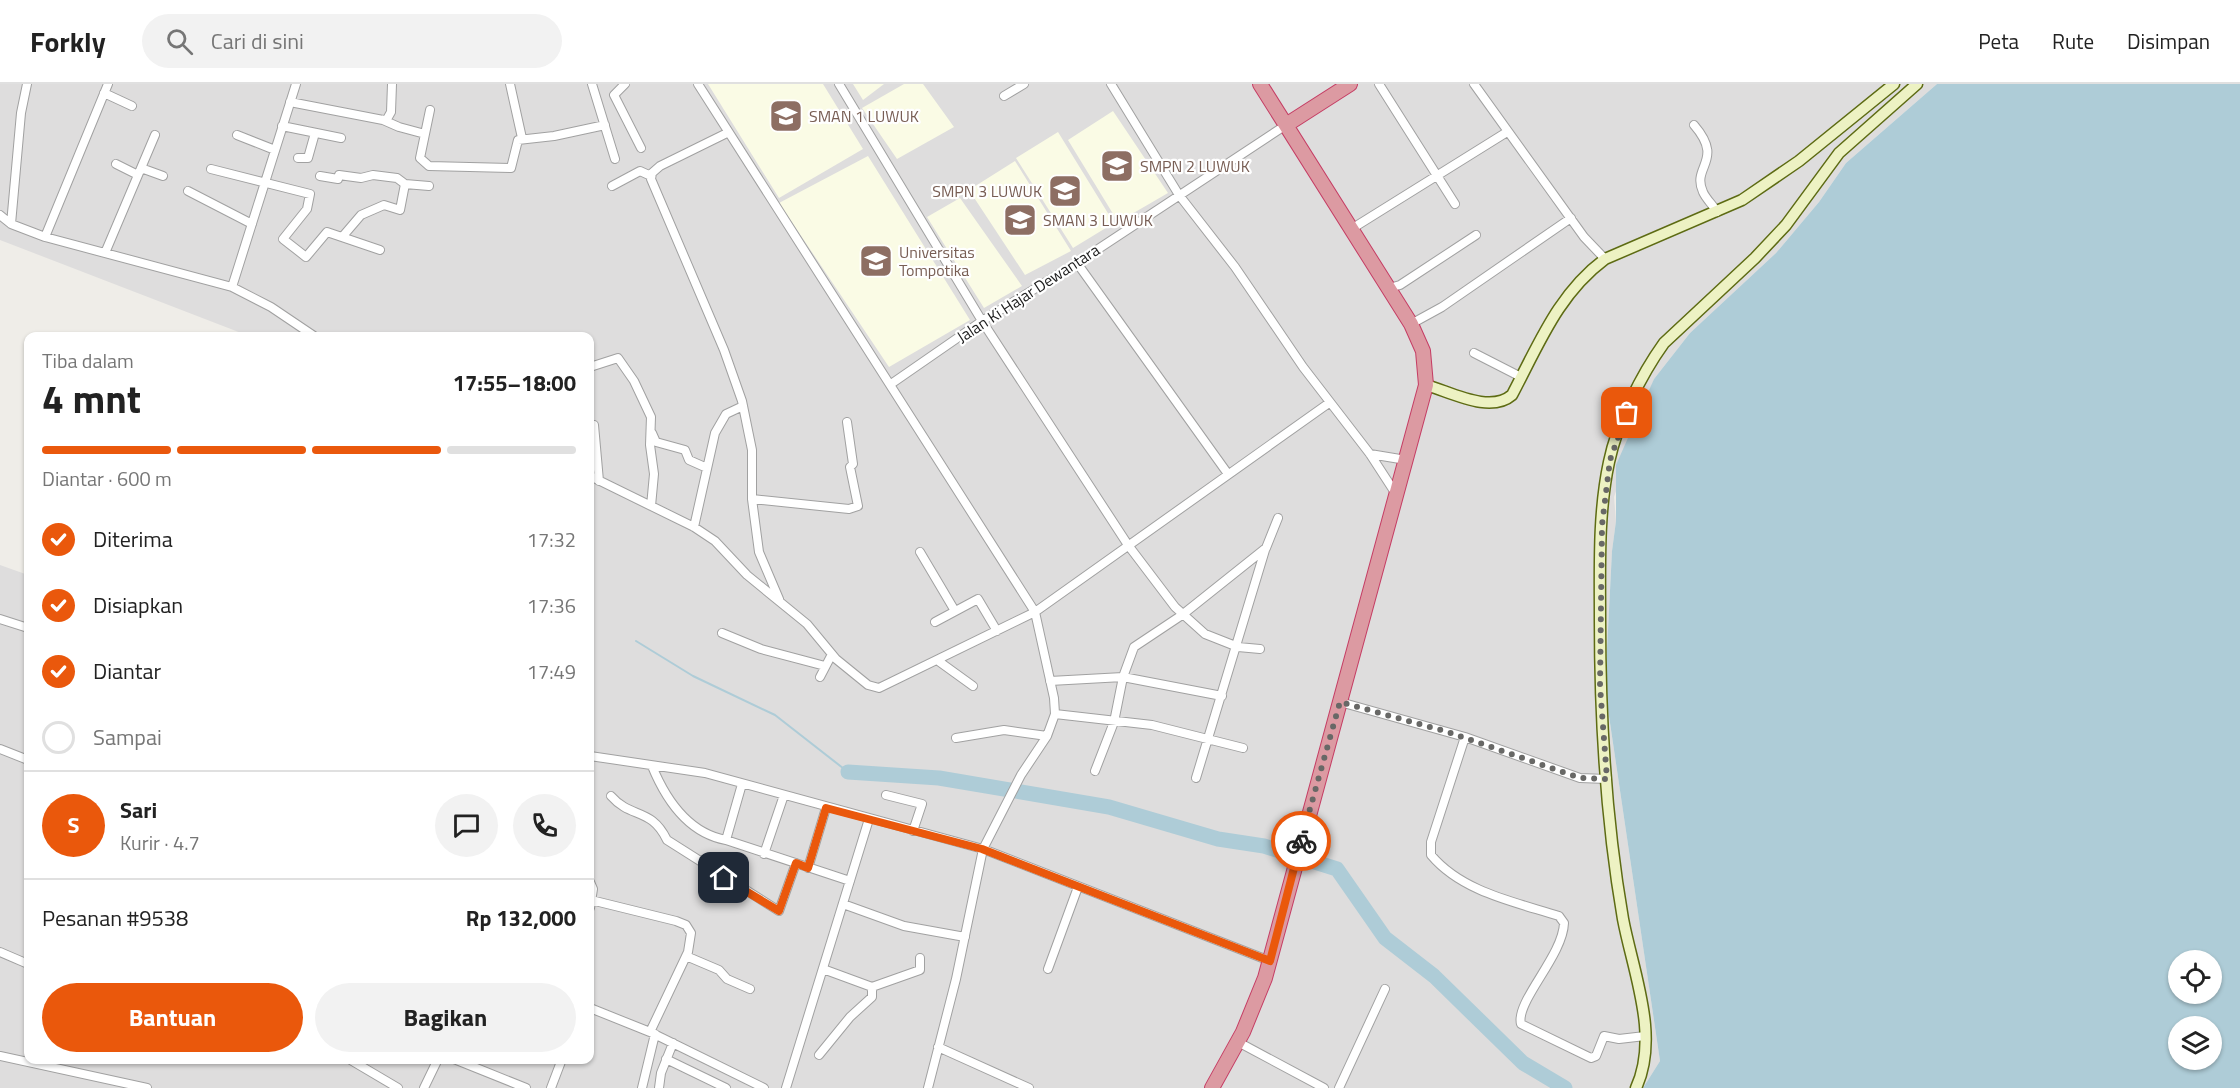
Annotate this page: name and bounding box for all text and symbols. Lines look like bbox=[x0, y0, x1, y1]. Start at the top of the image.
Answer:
search box bbox=[142, 14, 562, 68]
text: Forkly bbox=[30, 20, 106, 63]
text: Cari di sini bbox=[211, 24, 304, 58]
icon: search bbox=[163, 25, 196, 58]
text: Peta bbox=[1978, 25, 2019, 57]
text: Rute bbox=[2052, 25, 2094, 57]
text: Disimpan bbox=[2127, 25, 2210, 57]
school or university icon: SMAN 1 LUWUK bbox=[768, 98, 804, 134]
place label: SMAN 1 LUWUK bbox=[809, 104, 919, 128]
school or university icon: SMPN 2 LUWUK bbox=[1099, 148, 1135, 184]
place label: SMPN 2 LUWUK bbox=[1140, 154, 1250, 178]
school or university icon: SMPN 3 LUWUK bbox=[1047, 173, 1083, 209]
place label: SMPN 3 LUWUK bbox=[932, 179, 1042, 203]
school or university icon: SMAN 3 LUWUK bbox=[1002, 202, 1038, 238]
place label: SMAN 3 LUWUK bbox=[1043, 208, 1153, 232]
street label: Jalan Ki Hajar Dewantara bbox=[952, 238, 1104, 348]
place label: Universitas Tompotika bbox=[899, 240, 975, 282]
school or university icon: Universitas Tompotika bbox=[858, 243, 894, 279]
text: Tiba dalam bbox=[42, 345, 134, 376]
text: 17:55–18:00 bbox=[453, 366, 576, 400]
text: 4 mnt bbox=[42, 369, 141, 428]
pin bbox=[1601, 387, 1652, 438]
icon: bag bbox=[1610, 396, 1643, 429]
text: Diantar · 600 m bbox=[42, 463, 172, 494]
text: Diterima bbox=[93, 522, 173, 556]
icon: check bbox=[42, 523, 75, 556]
text: 17:32 bbox=[527, 524, 576, 555]
text: Disiapkan bbox=[93, 588, 183, 622]
icon: check bbox=[42, 589, 75, 622]
text: 17:36 bbox=[527, 590, 576, 621]
text: Diantar bbox=[93, 654, 161, 688]
icon: check bbox=[42, 655, 75, 688]
text: 17:49 bbox=[527, 656, 576, 687]
text: Sampai bbox=[93, 720, 162, 754]
text: Sari bbox=[120, 793, 157, 827]
button: chat bbox=[435, 794, 498, 857]
button: phone bbox=[513, 794, 576, 857]
text: S bbox=[68, 808, 79, 842]
courier bbox=[1271, 811, 1331, 871]
icon: bike bbox=[1285, 825, 1318, 858]
text: Kurir · 4.7 bbox=[120, 827, 200, 858]
pin bbox=[698, 852, 749, 903]
icon: home bbox=[707, 861, 740, 894]
text: Pesanan #9538 bbox=[42, 901, 188, 935]
text: Rp 132,000 bbox=[466, 901, 576, 935]
map controls bbox=[2168, 950, 2222, 1070]
button: locate bbox=[2168, 950, 2222, 1004]
button: Bantuan bbox=[42, 983, 303, 1052]
button: Bagikan bbox=[315, 983, 576, 1052]
button: layers bbox=[2168, 1016, 2222, 1070]

